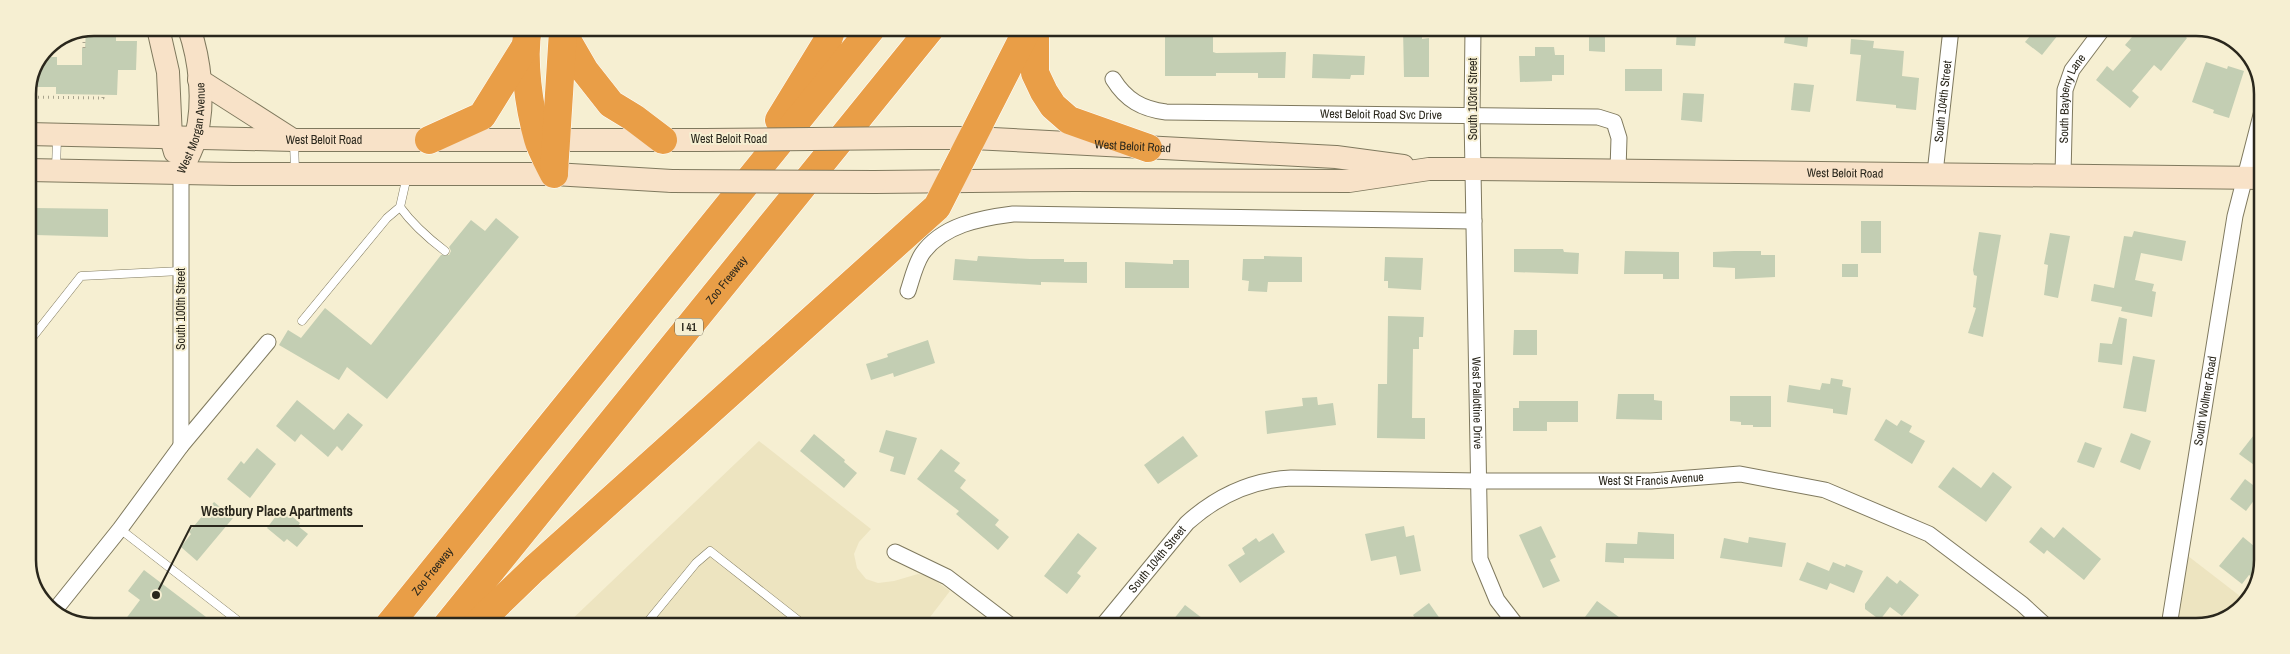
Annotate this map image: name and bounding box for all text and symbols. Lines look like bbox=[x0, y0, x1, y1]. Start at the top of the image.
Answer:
street label: South Bayberry Lane bbox=[2056, 51, 2089, 144]
street label: South 103rd Street bbox=[1465, 57, 1481, 140]
street label: South 104th Street bbox=[1930, 59, 1955, 143]
street label: West Morgan Avenue bbox=[173, 82, 209, 176]
street label: West Beloit Road Svc Drive bbox=[1320, 106, 1442, 123]
street label: West Beloit Road bbox=[691, 131, 767, 147]
street label: West Beloit Road bbox=[285, 132, 362, 148]
street label: West Beloit Road bbox=[1094, 136, 1171, 156]
street label: West Beloit Road bbox=[1807, 165, 1883, 182]
street label: Zoo Freeway bbox=[702, 253, 751, 307]
street label: South 100th Street bbox=[173, 268, 189, 350]
road number: I 41 bbox=[675, 318, 703, 336]
street label: South Wollmer Road bbox=[2190, 355, 2220, 447]
street label: West Pallottine Drive bbox=[1468, 357, 1486, 449]
street label: West St Francis Avenue bbox=[1598, 469, 1704, 489]
callout: Westbury Place Apartments bbox=[191, 497, 363, 526]
text: Westbury Place Apartments bbox=[201, 502, 353, 520]
street label: South 104th Street bbox=[1125, 522, 1190, 596]
street label: Zoo Freeway bbox=[408, 544, 457, 599]

